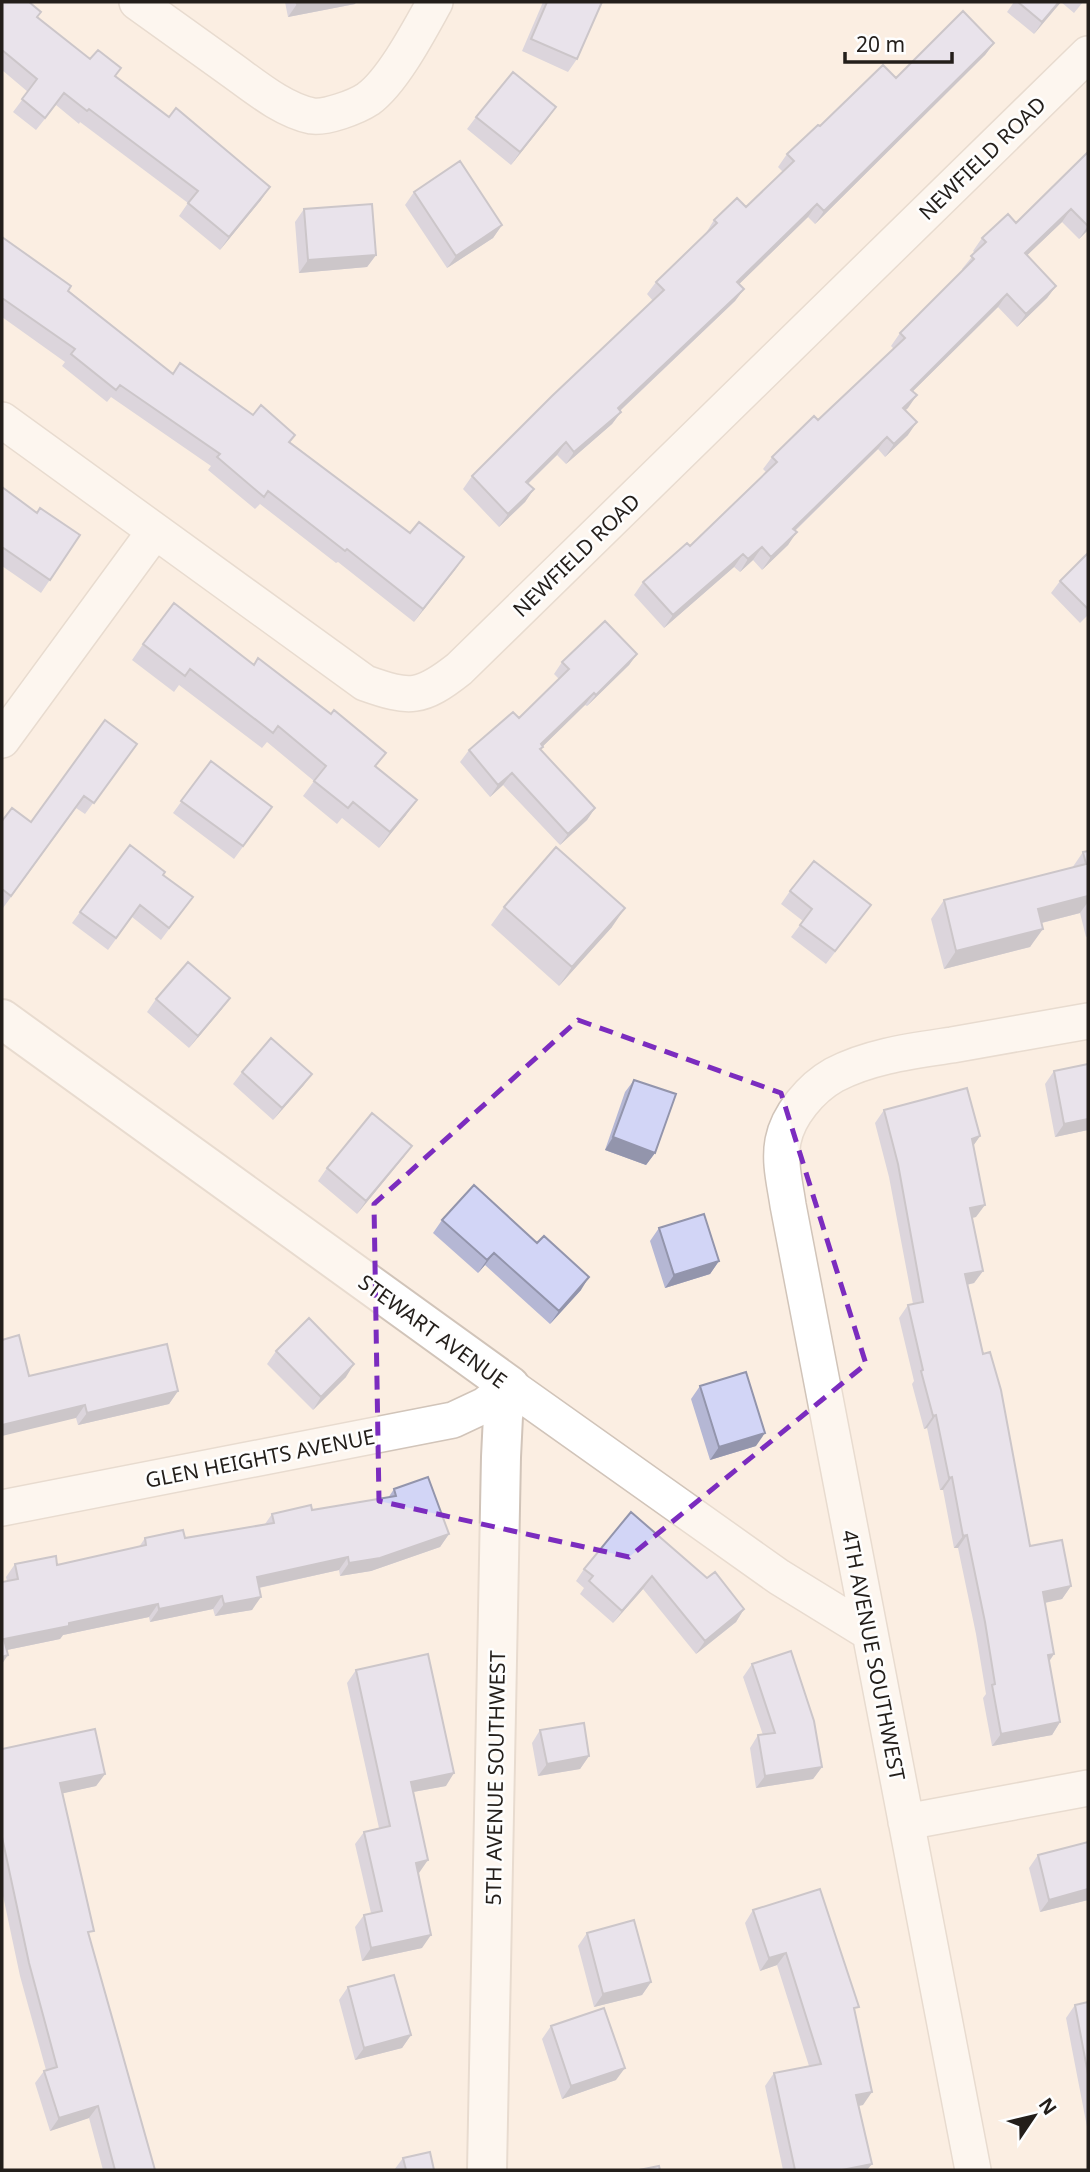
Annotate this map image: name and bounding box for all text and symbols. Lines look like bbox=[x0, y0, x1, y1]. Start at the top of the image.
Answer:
scale bar bbox=[845, 21, 952, 65]
text: 20 m bbox=[856, 30, 905, 58]
street label: NEWFIELD ROAD bbox=[912, 90, 1052, 226]
street label: NEWFIELD ROAD bbox=[506, 487, 646, 623]
street label: STEWART AVENUE bbox=[353, 1268, 513, 1394]
street label: GLEN HEIGHTS AVENUE bbox=[143, 1422, 377, 1494]
street label: 4TH AVENUE SOUTHWEST bbox=[836, 1527, 912, 1783]
street label: 5TH AVENUE SOUTHWEST bbox=[479, 1650, 511, 1906]
north arrow bbox=[999, 2081, 1069, 2151]
text: N bbox=[1033, 2092, 1063, 2120]

